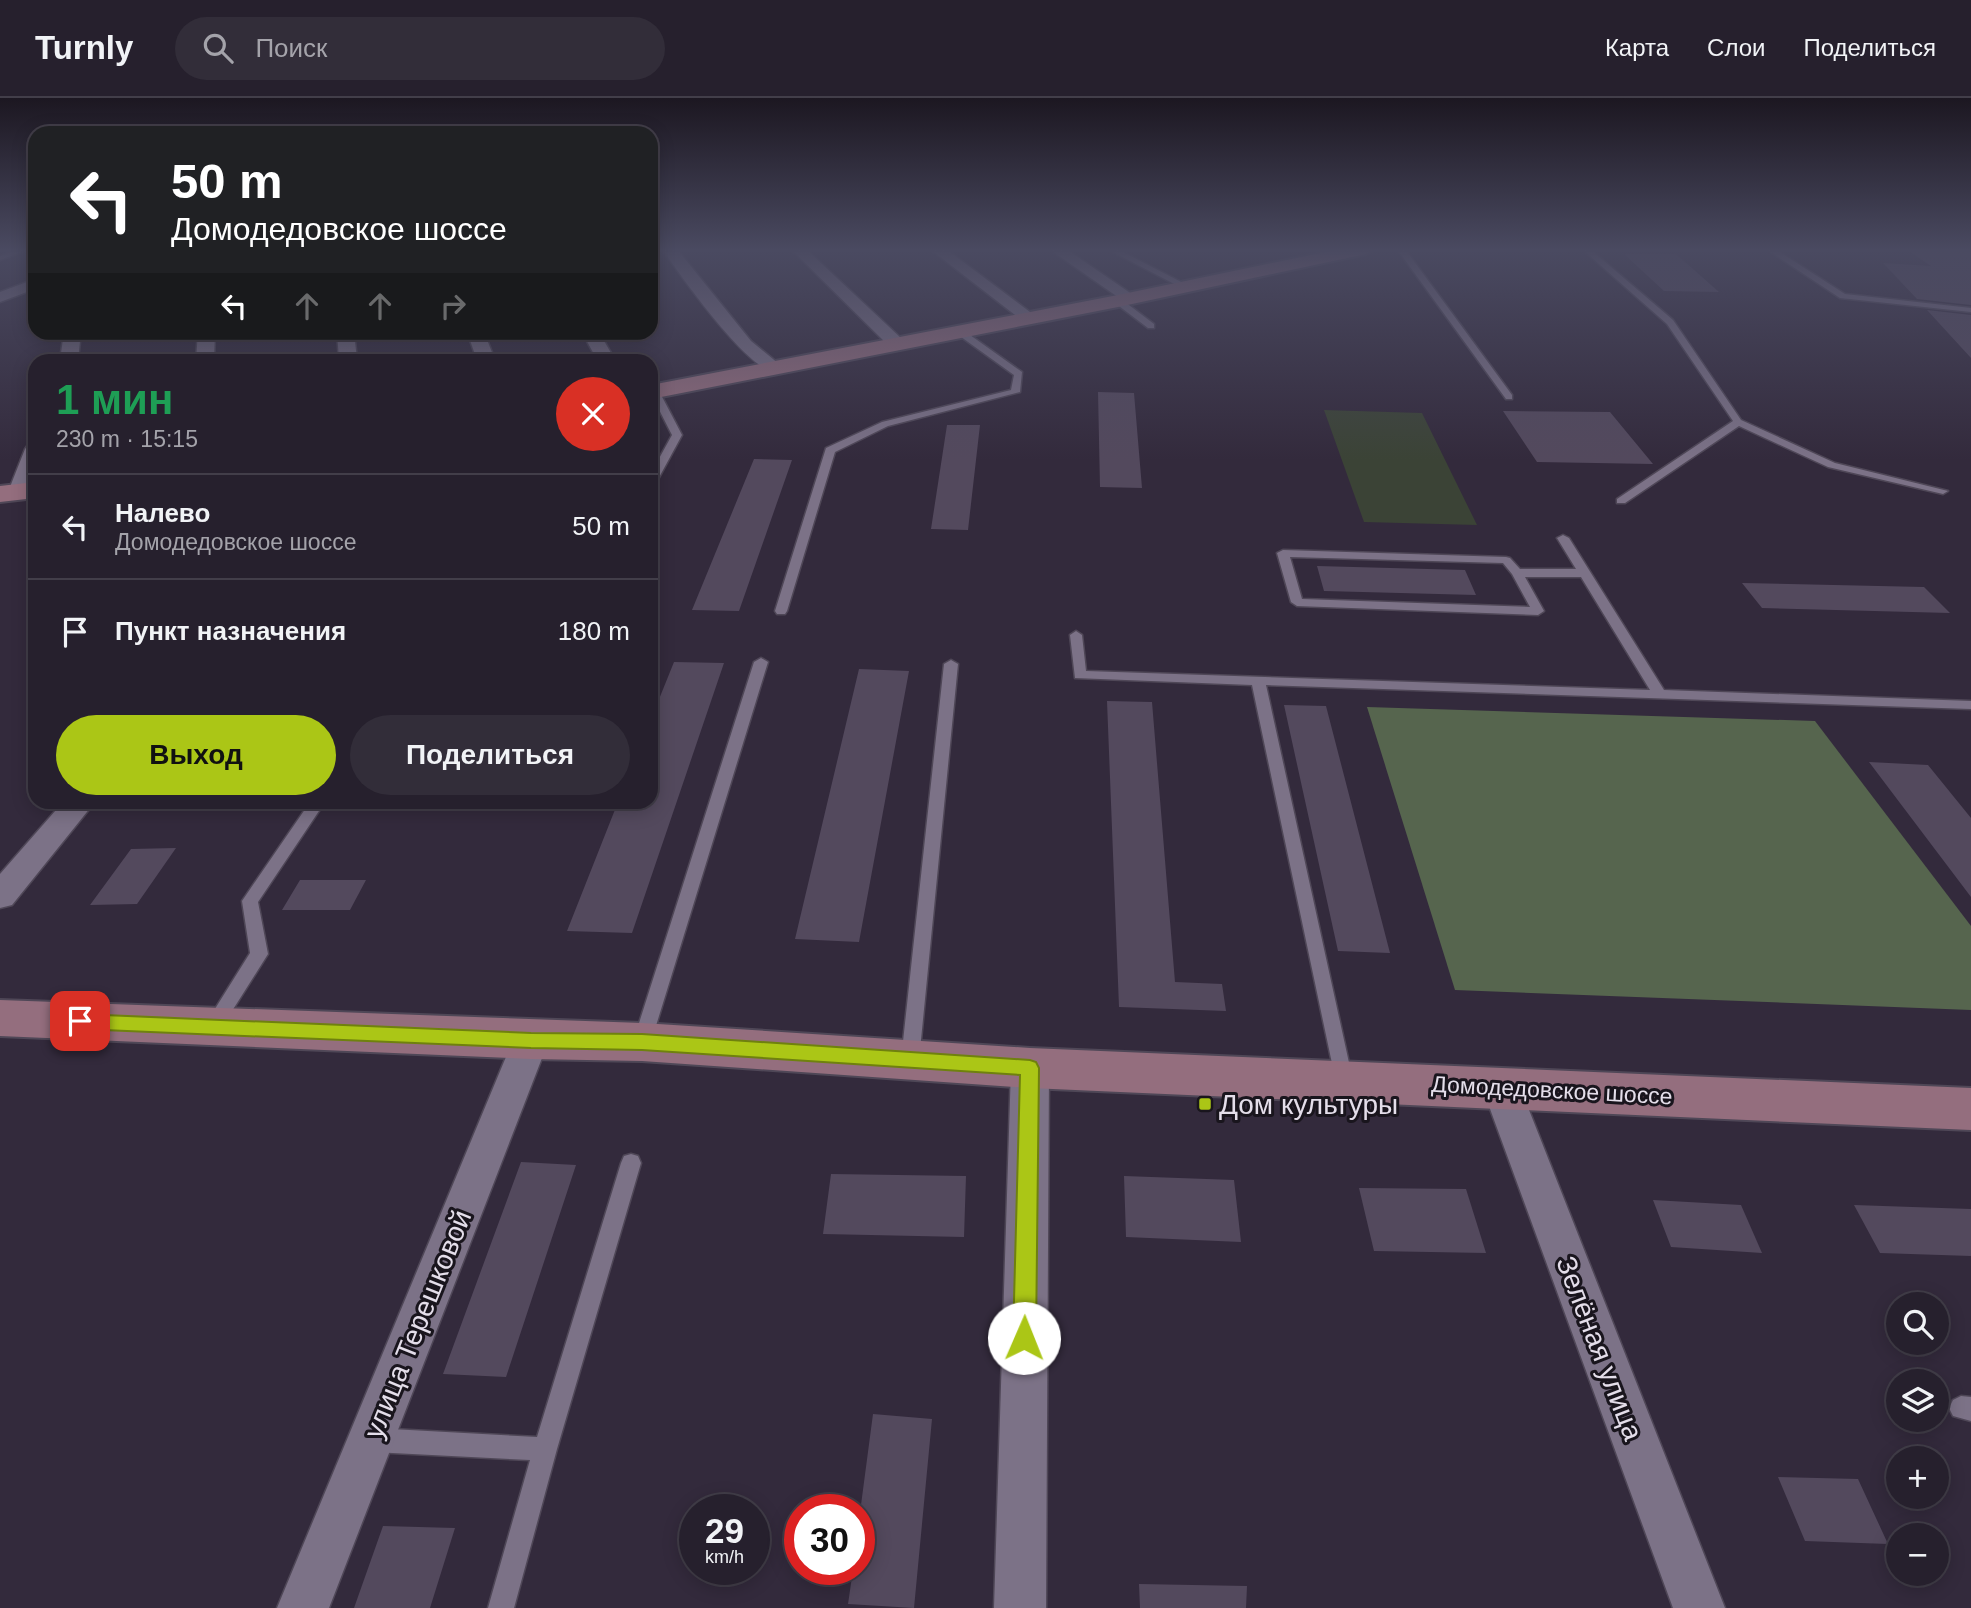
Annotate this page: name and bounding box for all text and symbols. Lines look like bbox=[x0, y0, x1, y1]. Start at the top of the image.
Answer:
search box bbox=[175, 17, 665, 80]
text: Turnly bbox=[35, 29, 133, 66]
icon: search bbox=[199, 29, 237, 67]
text: Поиск bbox=[255, 33, 327, 63]
text: Карта bbox=[1605, 34, 1669, 61]
text: Слои bbox=[1707, 34, 1765, 61]
text: Поделиться bbox=[1803, 34, 1936, 61]
icon: left bbox=[56, 154, 147, 245]
text: 50 m bbox=[171, 154, 283, 208]
text: Домодедовское шоссе bbox=[171, 211, 507, 247]
icon: left bbox=[215, 287, 253, 325]
icon: ahead bbox=[288, 287, 326, 325]
icon: ahead bbox=[361, 287, 399, 325]
icon: right bbox=[434, 287, 472, 325]
text: 1 мин bbox=[56, 376, 173, 423]
button: close bbox=[556, 377, 630, 451]
text: 230 m · 15:15 bbox=[56, 426, 198, 452]
text: Налево bbox=[115, 498, 210, 528]
icon: left bbox=[56, 508, 94, 546]
text: 50 m bbox=[572, 511, 630, 541]
text: Домодедовское шоссе bbox=[115, 529, 356, 555]
icon: arrive bbox=[56, 613, 94, 651]
text: Пункт назначения bbox=[115, 616, 346, 646]
text: 180 m bbox=[558, 616, 630, 646]
button: Выход bbox=[56, 715, 336, 795]
button: Поделиться bbox=[350, 715, 630, 795]
pin bbox=[50, 991, 110, 1051]
icon: arrive bbox=[61, 1002, 99, 1040]
street label: Домодедовское шоссе bbox=[1431, 1071, 1673, 1109]
place label: Дом культуры bbox=[1219, 1089, 1398, 1120]
marker: Дом культуры bbox=[1197, 1096, 1213, 1112]
street label: улица Терешковой bbox=[358, 1206, 477, 1443]
street label: Зелёная улица bbox=[1550, 1252, 1649, 1445]
map controls bbox=[1886, 1292, 1949, 1586]
button: search bbox=[1886, 1292, 1949, 1355]
position arrow bbox=[987, 1301, 1061, 1375]
button: layers bbox=[1886, 1369, 1949, 1432]
button: + bbox=[1886, 1446, 1949, 1509]
speed limit sign: 30 bbox=[784, 1494, 875, 1585]
text: 29 bbox=[705, 1511, 744, 1550]
button: − bbox=[1886, 1523, 1949, 1586]
text: km/h bbox=[705, 1547, 744, 1567]

